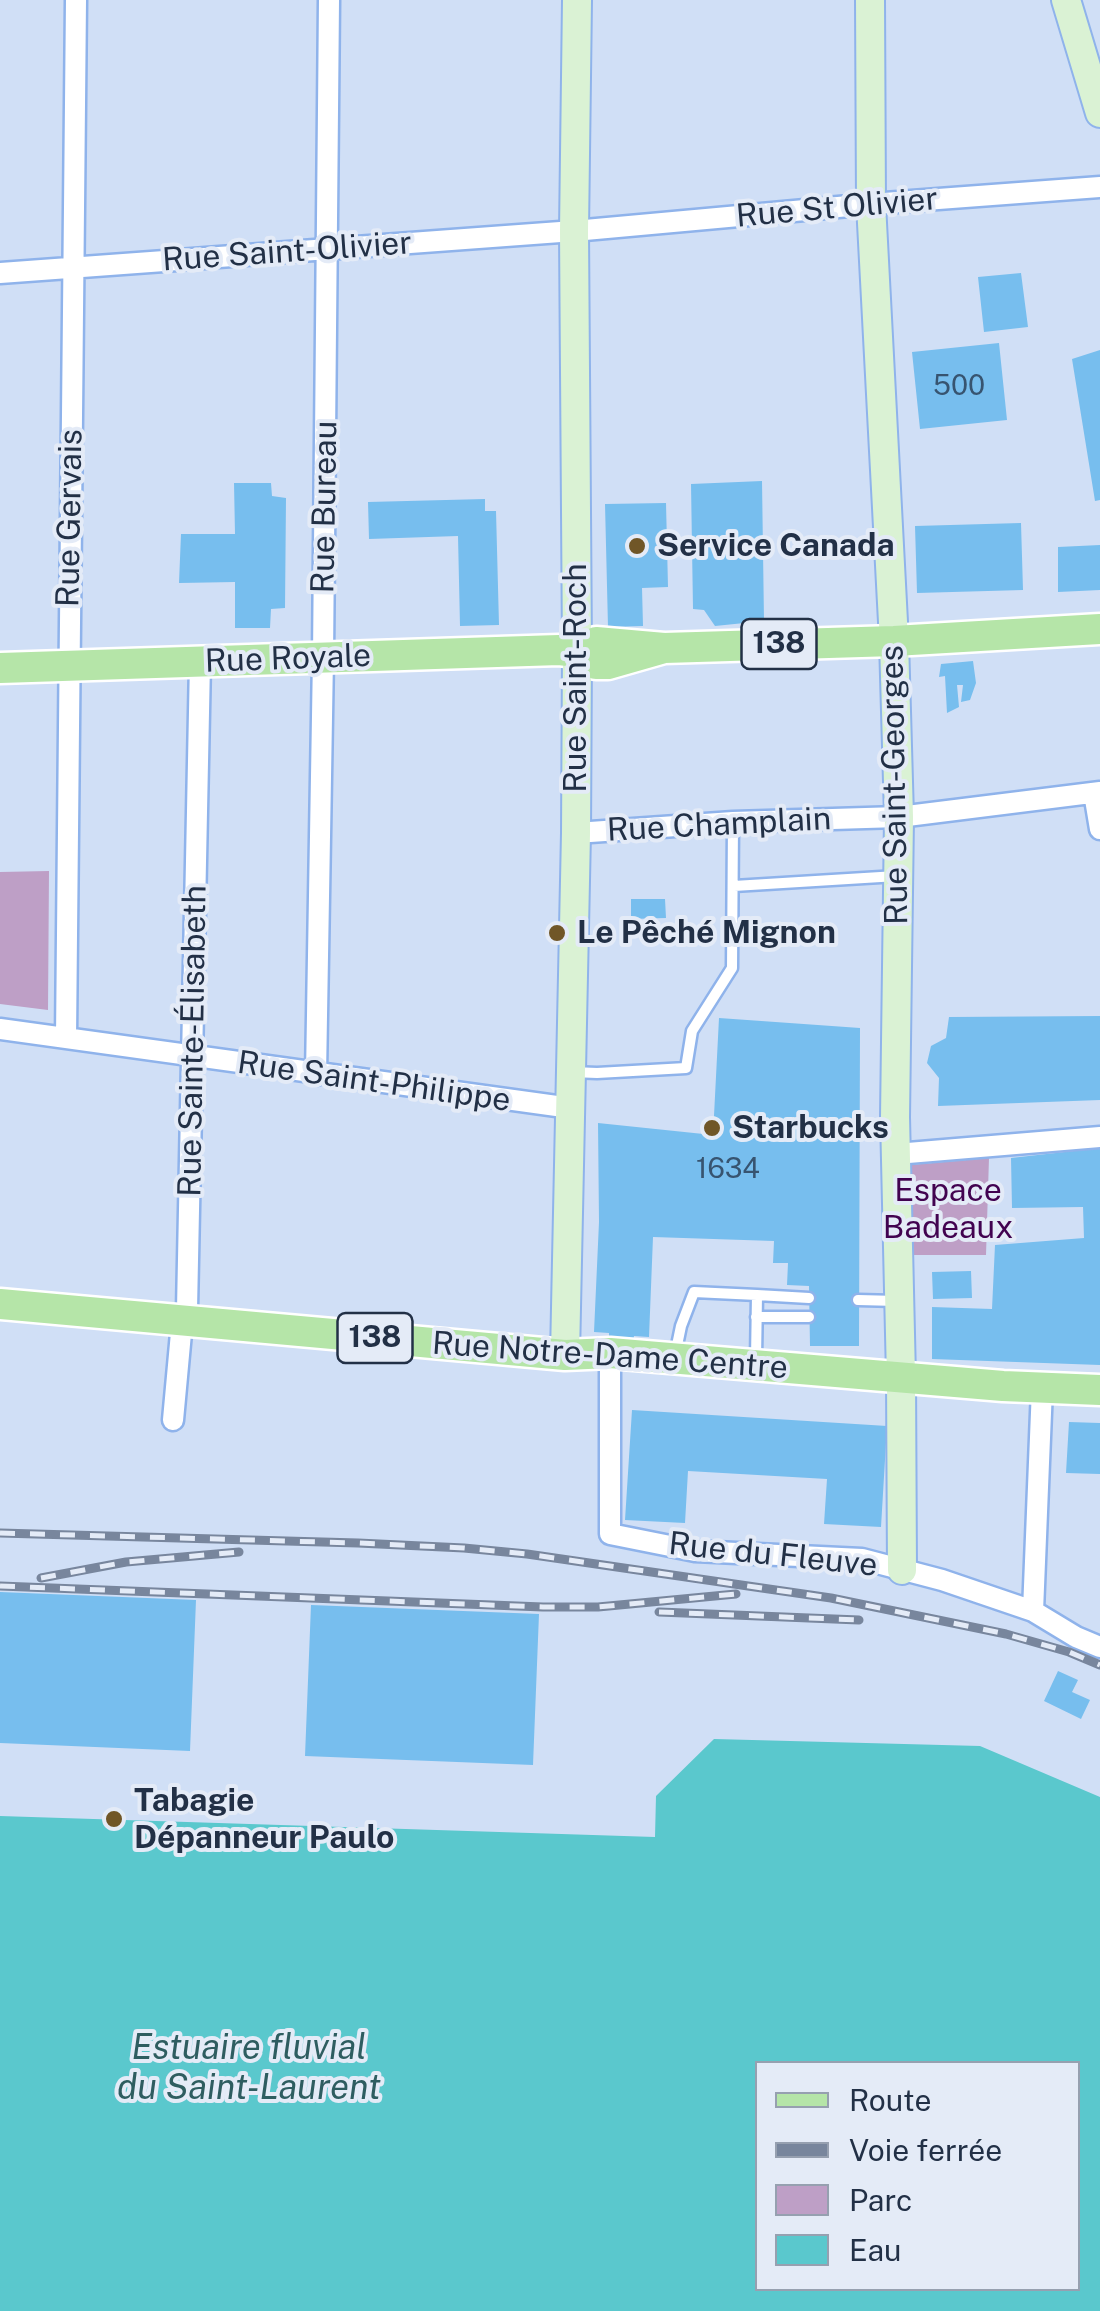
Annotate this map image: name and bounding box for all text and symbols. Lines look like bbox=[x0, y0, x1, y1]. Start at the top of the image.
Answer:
street label: Rue St Olivier bbox=[735, 180, 939, 236]
street label: Rue Saint-Olivier bbox=[161, 224, 413, 280]
house number: 500 bbox=[933, 369, 985, 403]
street label: Rue Bureau bbox=[304, 420, 346, 594]
street label: Rue Gervais bbox=[49, 429, 91, 607]
place label: Service Canada bbox=[657, 527, 895, 565]
marker: Service Canada bbox=[626, 535, 648, 557]
street label: Rue Saint-Roch bbox=[557, 563, 595, 793]
road number: 138 bbox=[742, 619, 816, 669]
street label: Rue Royale bbox=[204, 637, 372, 681]
street label: Rue Saint-Georges bbox=[873, 645, 917, 925]
street label: Rue Champlain bbox=[606, 800, 832, 850]
street label: Rue Sainte-Élisabeth bbox=[171, 885, 215, 1197]
place label: Le Pêché Mignon bbox=[577, 914, 836, 952]
marker: Le Pêché Mignon bbox=[546, 922, 568, 944]
street label: Rue Saint-Philippe bbox=[235, 1044, 513, 1120]
place label: Starbucks bbox=[732, 1109, 889, 1147]
marker: Starbucks bbox=[701, 1117, 723, 1139]
house number: 1634 bbox=[696, 1152, 760, 1186]
park label: Espace Badeaux bbox=[883, 1172, 1013, 1247]
road number: 138 bbox=[338, 1313, 412, 1363]
street label: Rue Notre-Dame Centre bbox=[431, 1324, 789, 1388]
street label: Rue du Fleuve bbox=[667, 1525, 879, 1585]
place label: Tabagie Dépanneur Paulo bbox=[134, 1782, 394, 1857]
marker: Tabagie Dépanneur Paulo bbox=[103, 1808, 125, 1830]
water label: Estuaire fluvial du Saint-Laurent bbox=[117, 2027, 381, 2109]
legend bbox=[755, 2061, 1080, 2291]
text: Route bbox=[849, 2082, 931, 2118]
text: Voie ferrée bbox=[849, 2132, 1002, 2168]
text: Parc bbox=[849, 2182, 912, 2218]
text: Eau bbox=[849, 2232, 901, 2268]

